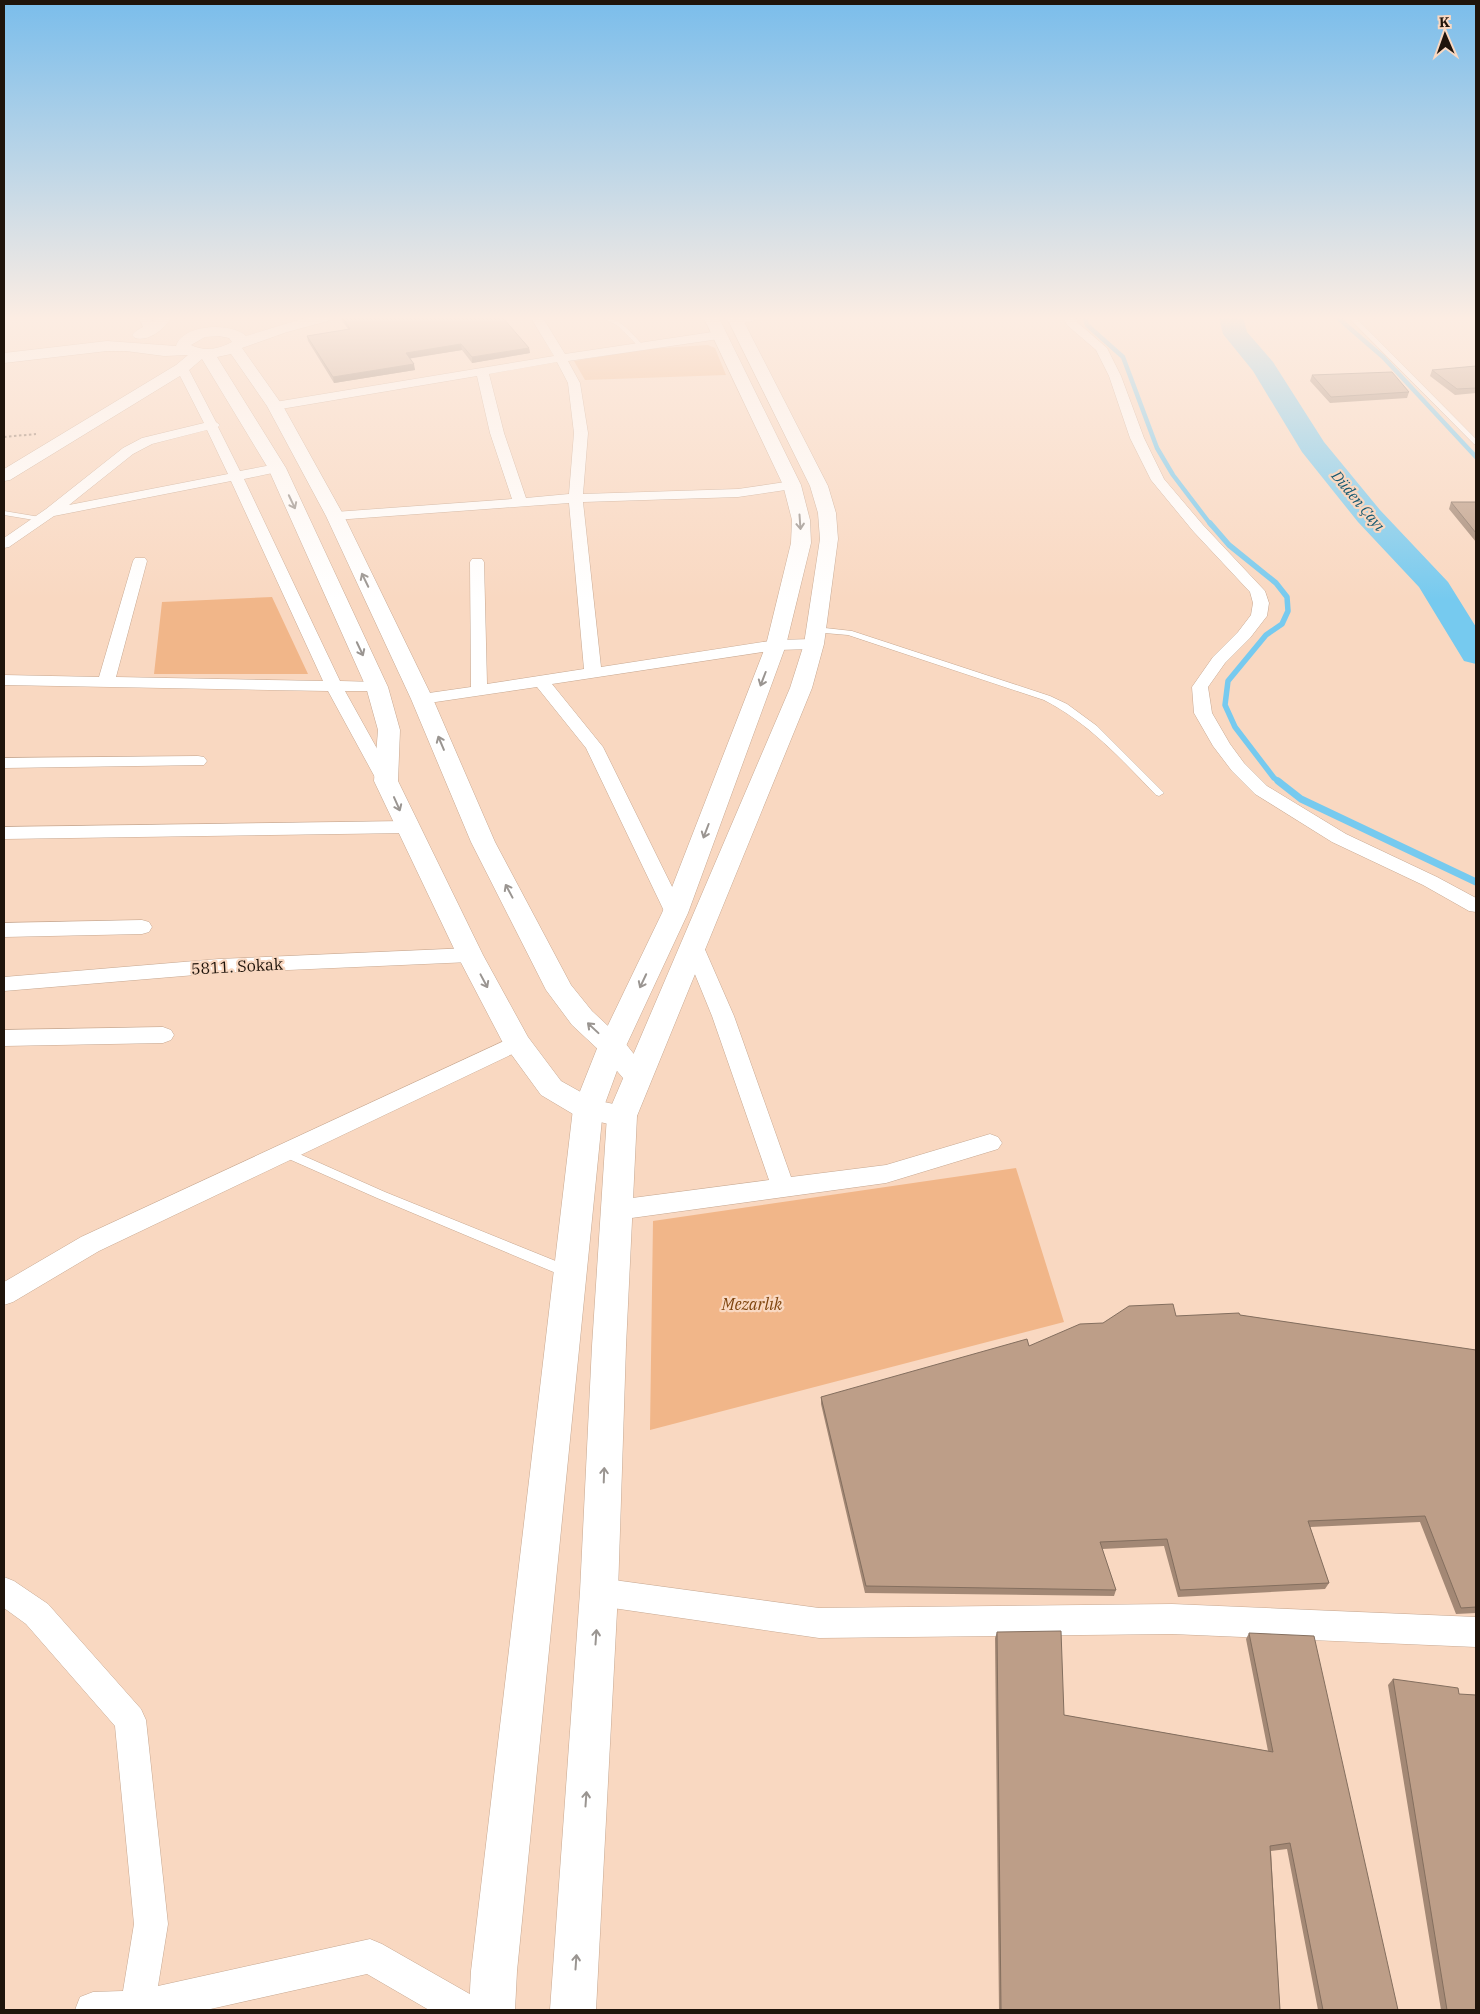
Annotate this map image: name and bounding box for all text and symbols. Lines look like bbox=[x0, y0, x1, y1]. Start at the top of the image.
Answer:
north arrow bbox=[1420, 10, 1470, 60]
text: K bbox=[1439, 13, 1450, 31]
water label: Düden Çayı bbox=[1327, 466, 1389, 535]
one-way arrow bbox=[288, 494, 297, 509]
one-way arrow bbox=[796, 514, 805, 530]
one-way arrow bbox=[360, 573, 369, 588]
one-way arrow bbox=[355, 641, 365, 656]
one-way arrow bbox=[758, 671, 767, 686]
one-way arrow bbox=[436, 736, 445, 751]
one-way arrow bbox=[392, 796, 402, 811]
one-way arrow bbox=[701, 823, 710, 838]
one-way arrow bbox=[503, 884, 513, 899]
street label: 5811. Sokak bbox=[190, 954, 284, 978]
one-way arrow bbox=[480, 973, 489, 988]
one-way arrow bbox=[638, 973, 647, 988]
one-way arrow bbox=[587, 1022, 600, 1034]
park label: Mezarlık bbox=[721, 1294, 783, 1314]
one-way arrow bbox=[599, 1467, 609, 1484]
one-way arrow bbox=[592, 1629, 601, 1645]
one-way arrow bbox=[582, 1792, 591, 1808]
one-way arrow bbox=[572, 1954, 581, 1970]

